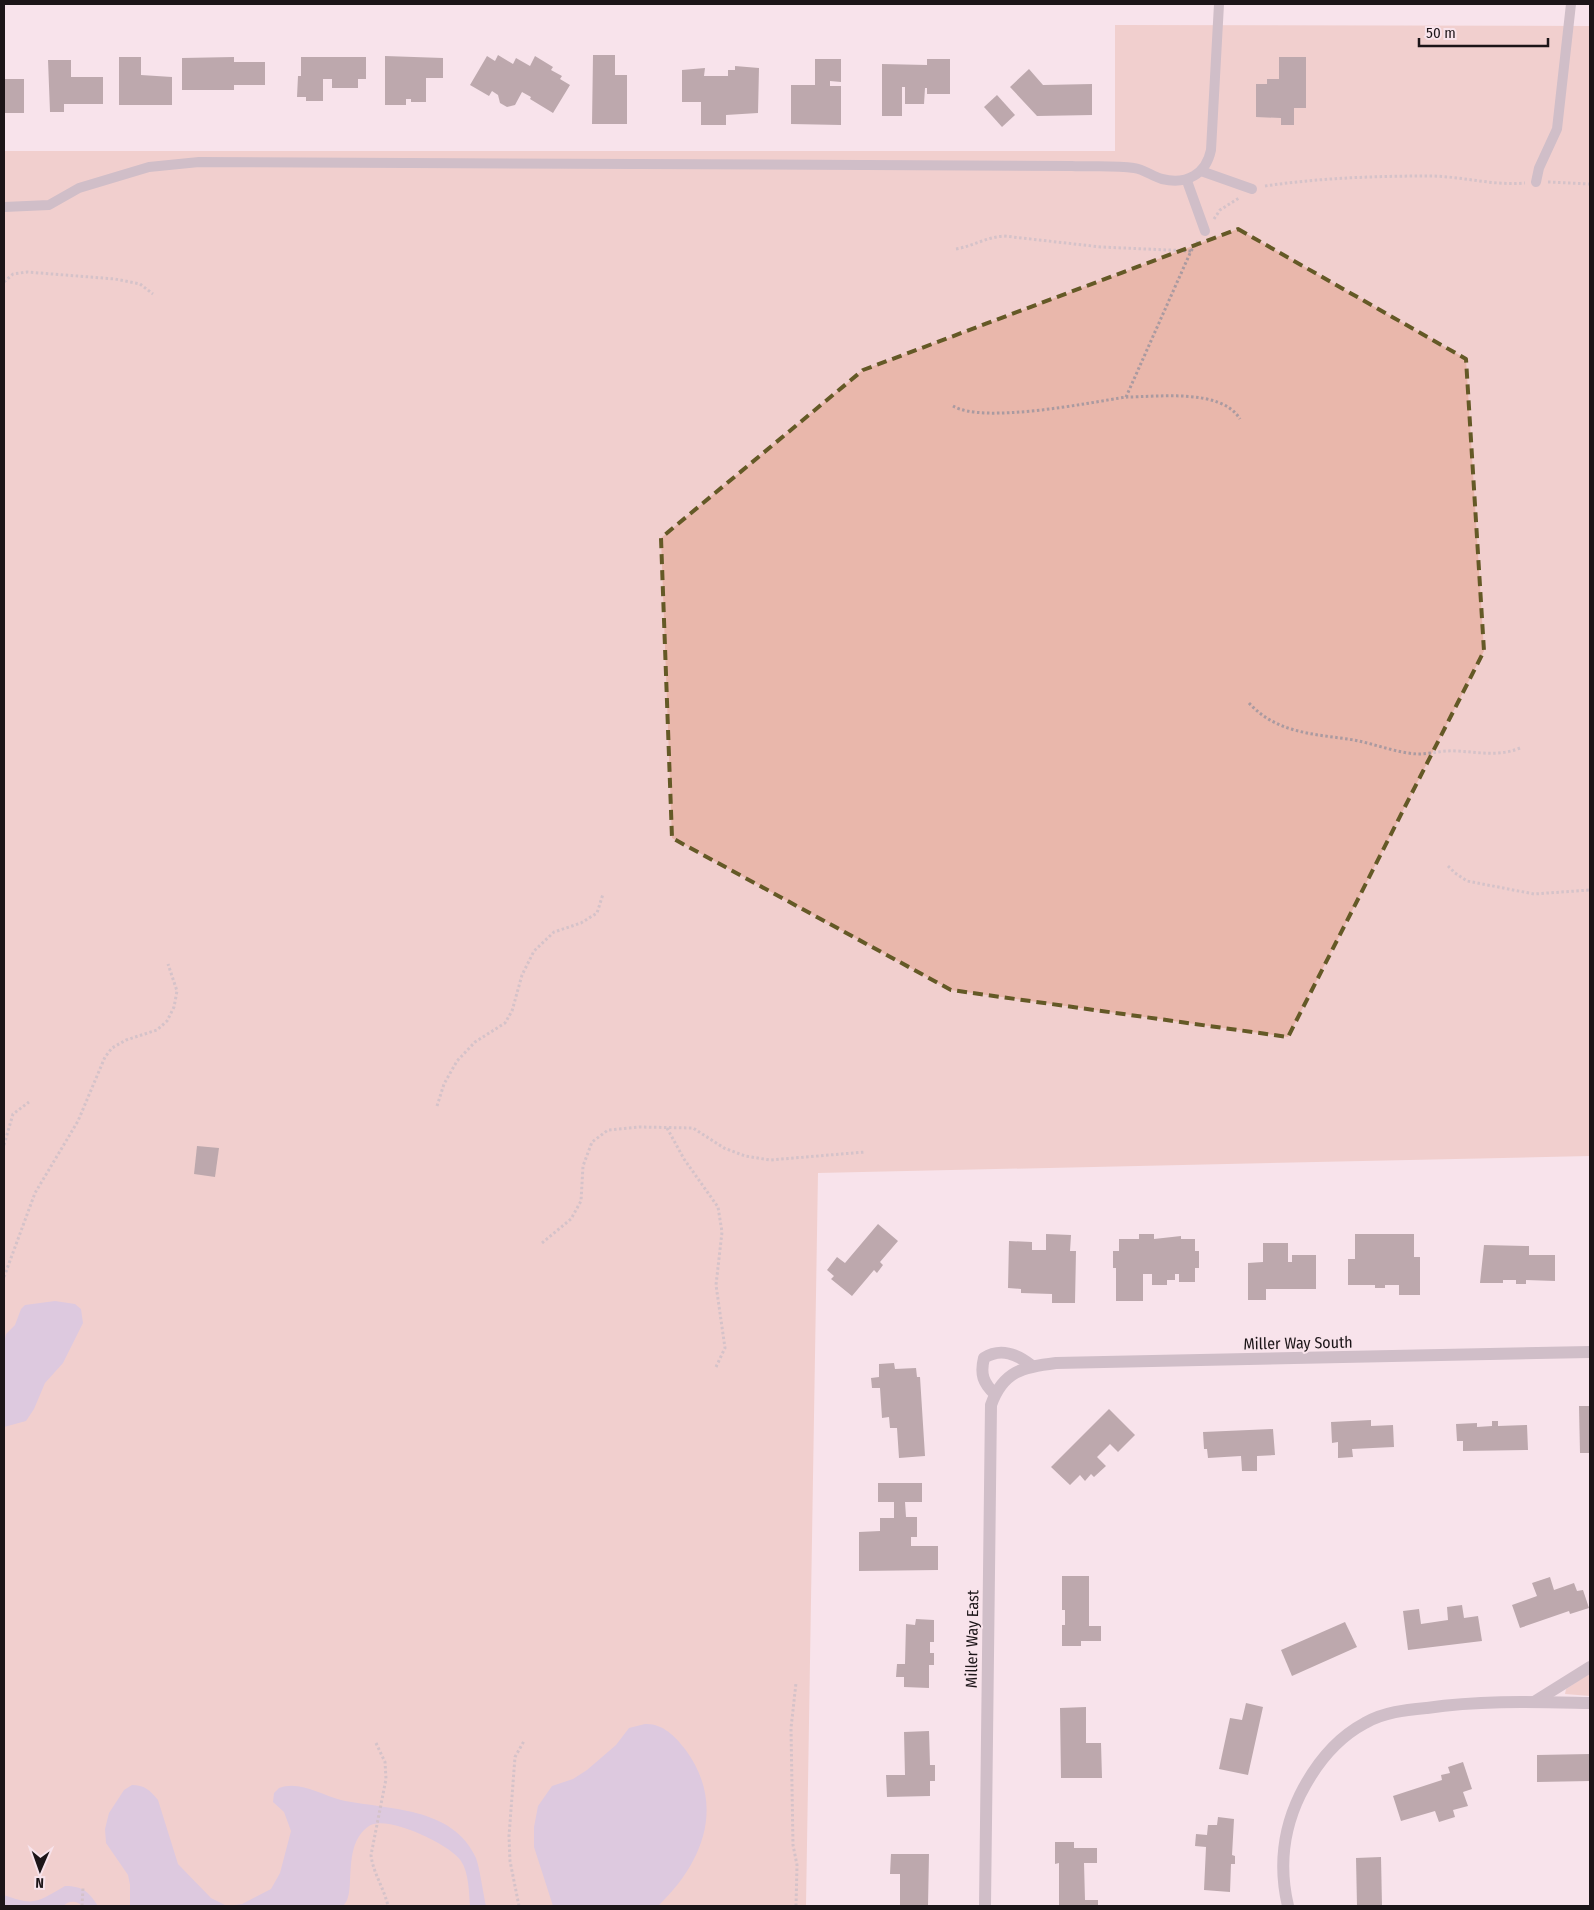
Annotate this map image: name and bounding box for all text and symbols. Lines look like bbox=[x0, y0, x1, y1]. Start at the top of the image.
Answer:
scale bar bbox=[1419, 15, 1548, 47]
text: 50 m bbox=[1426, 24, 1456, 42]
street label: Miller Way South bbox=[1243, 1333, 1353, 1353]
street label: Miller Way East bbox=[962, 1589, 982, 1688]
north arrow bbox=[15, 1845, 65, 1895]
text: N bbox=[35, 1874, 44, 1891]

